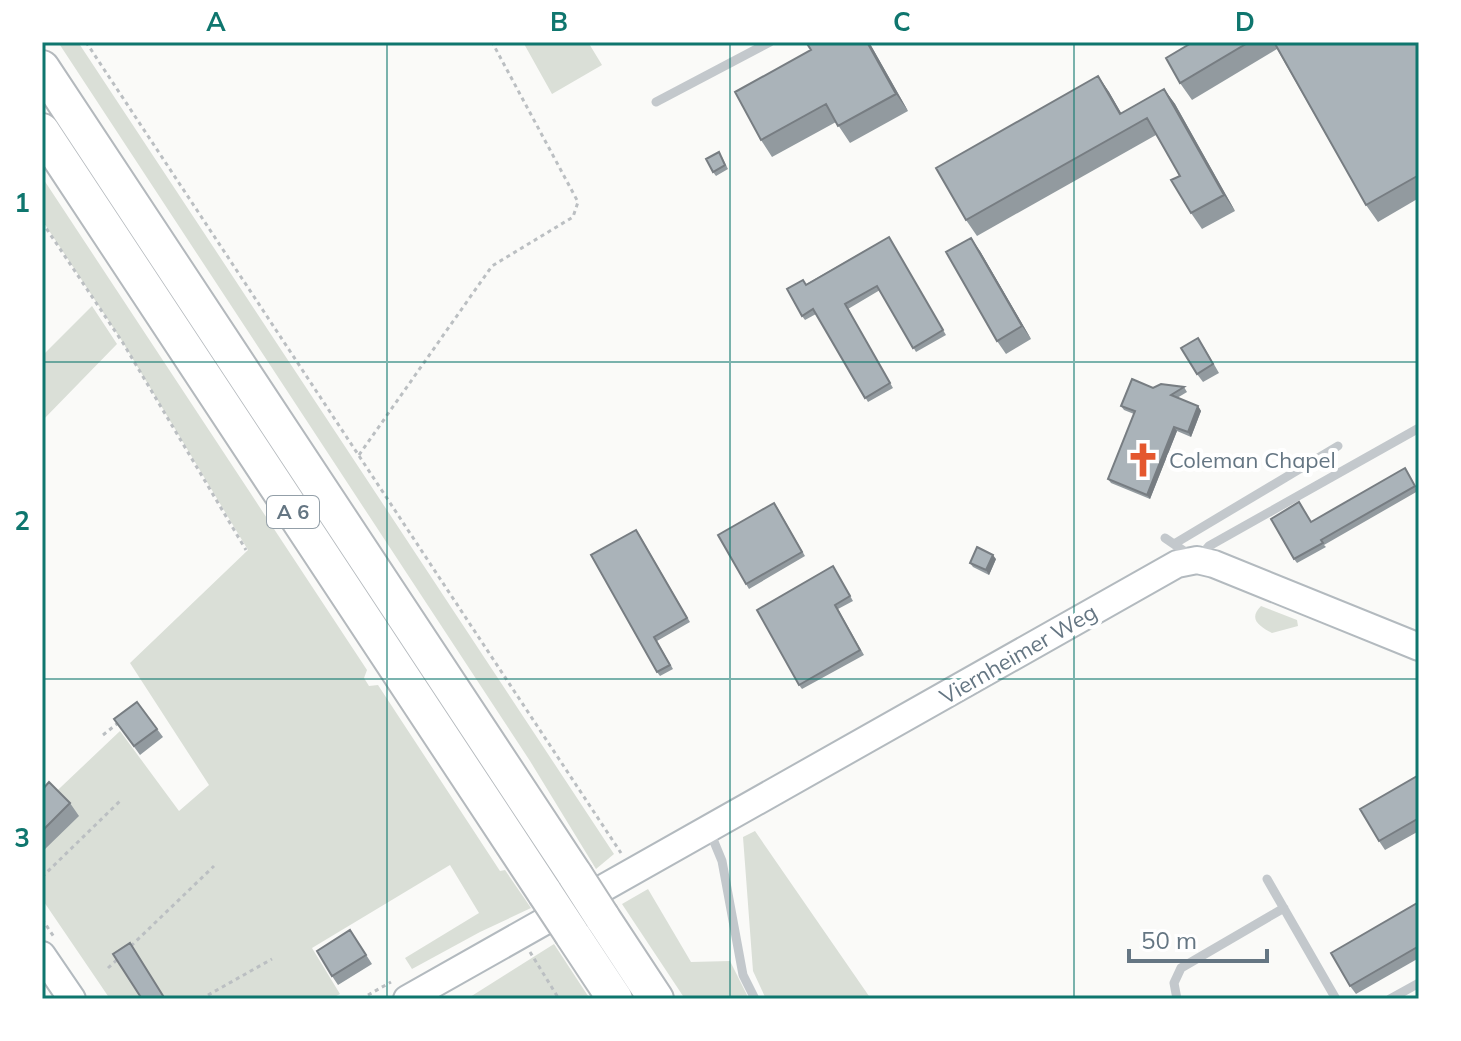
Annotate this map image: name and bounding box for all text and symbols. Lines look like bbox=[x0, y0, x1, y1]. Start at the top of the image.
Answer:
text: A bbox=[206, 5, 226, 38]
text: B bbox=[550, 5, 568, 38]
text: C bbox=[893, 5, 911, 38]
text: D bbox=[1235, 5, 1255, 38]
text: 1 bbox=[14, 186, 30, 219]
church icon: Coleman Chapel bbox=[1124, 441, 1162, 479]
place label: Coleman Chapel bbox=[1169, 446, 1336, 474]
road number: A 6 bbox=[267, 496, 319, 528]
text: 2 bbox=[14, 504, 30, 537]
street label: Viernheimer Weg bbox=[934, 598, 1102, 710]
text: 3 bbox=[14, 821, 30, 854]
scale bar bbox=[1129, 913, 1267, 963]
text: 50 m bbox=[1141, 925, 1197, 955]

